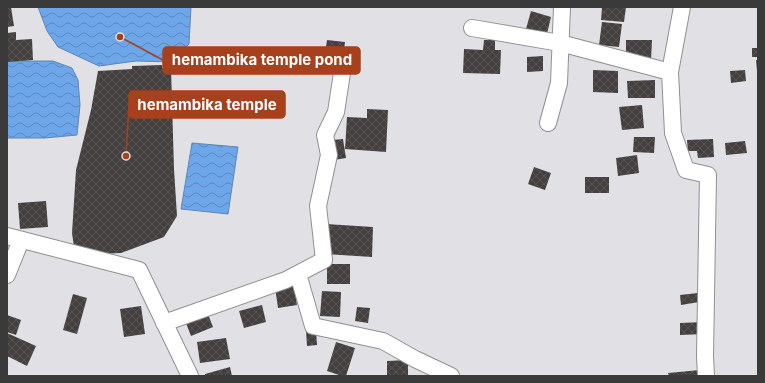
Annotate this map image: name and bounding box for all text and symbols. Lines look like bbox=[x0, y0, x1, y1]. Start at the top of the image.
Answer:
callout: hemambika temple pond bbox=[163, 47, 360, 74]
text: hemambika temple pond bbox=[172, 50, 352, 69]
callout: hemambika temple bbox=[129, 91, 285, 118]
text: hemambika temple bbox=[137, 95, 277, 114]

